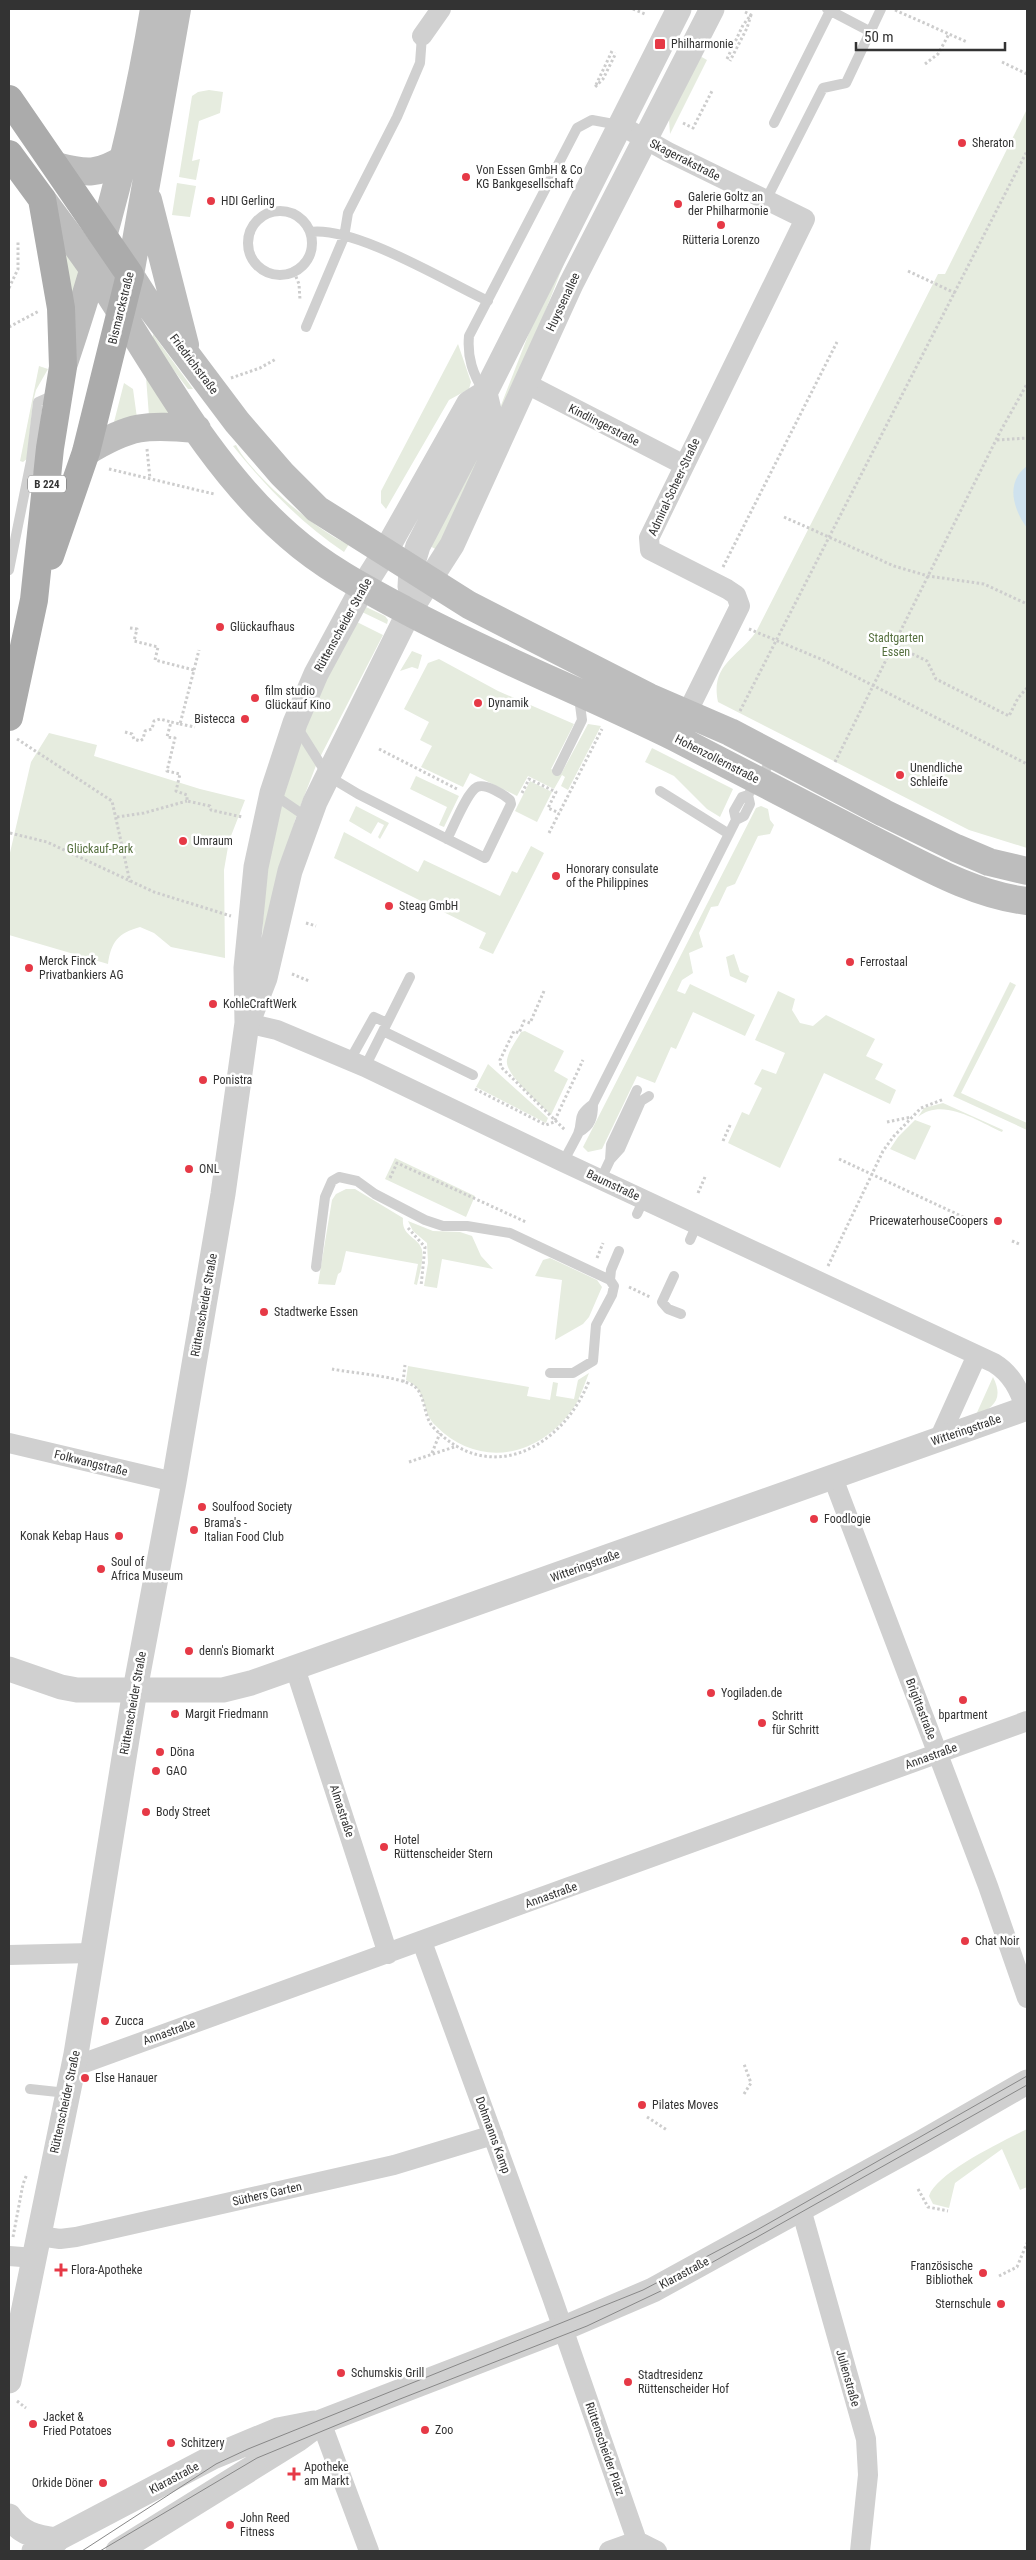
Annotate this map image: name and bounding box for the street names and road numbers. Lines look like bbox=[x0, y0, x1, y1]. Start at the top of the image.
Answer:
street label: Skagerrakstraße bbox=[647, 136, 723, 184]
street label: Bismarckstraße bbox=[105, 270, 137, 346]
street label: Huyssenallee bbox=[543, 270, 583, 334]
street label: Friedrichstraße bbox=[167, 331, 221, 397]
street label: Kindlingerstraße bbox=[566, 401, 642, 449]
street label: Admiral-Scheer-Straße bbox=[645, 436, 703, 538]
road number: B 224 bbox=[28, 476, 66, 492]
street label: Rüttenscheider Straße bbox=[311, 575, 375, 674]
street label: Hohenzollernstraße bbox=[673, 732, 762, 786]
street label: Baumstraße bbox=[584, 1167, 642, 1204]
street label: Rüttenscheider Straße bbox=[188, 1252, 220, 1358]
street label: Witteringstraße bbox=[929, 1411, 1003, 1448]
street label: Folkwangstraße bbox=[53, 1447, 130, 1479]
street label: Witteringstraße bbox=[548, 1547, 622, 1585]
street label: Rüttenscheider Straße bbox=[117, 1650, 149, 1756]
street label: Brigittastraße bbox=[903, 1676, 939, 1742]
street label: Annastraße bbox=[903, 1740, 959, 1772]
street label: Almastraße bbox=[327, 1783, 357, 1839]
street label: Annastraße bbox=[523, 1879, 579, 1911]
street label: Annastraße bbox=[141, 2016, 197, 2048]
street label: Rüttenscheider Straße bbox=[47, 2049, 83, 2155]
street label: Dohmanns Kamp bbox=[473, 2095, 513, 2175]
street label: Süthers Garten bbox=[231, 2179, 303, 2209]
street label: Klarastraße bbox=[657, 2254, 712, 2292]
street label: Julienstraße bbox=[833, 2348, 863, 2408]
street label: Rüttenscheider Platz bbox=[582, 2400, 628, 2498]
street label: Klarastraße bbox=[147, 2459, 202, 2497]

